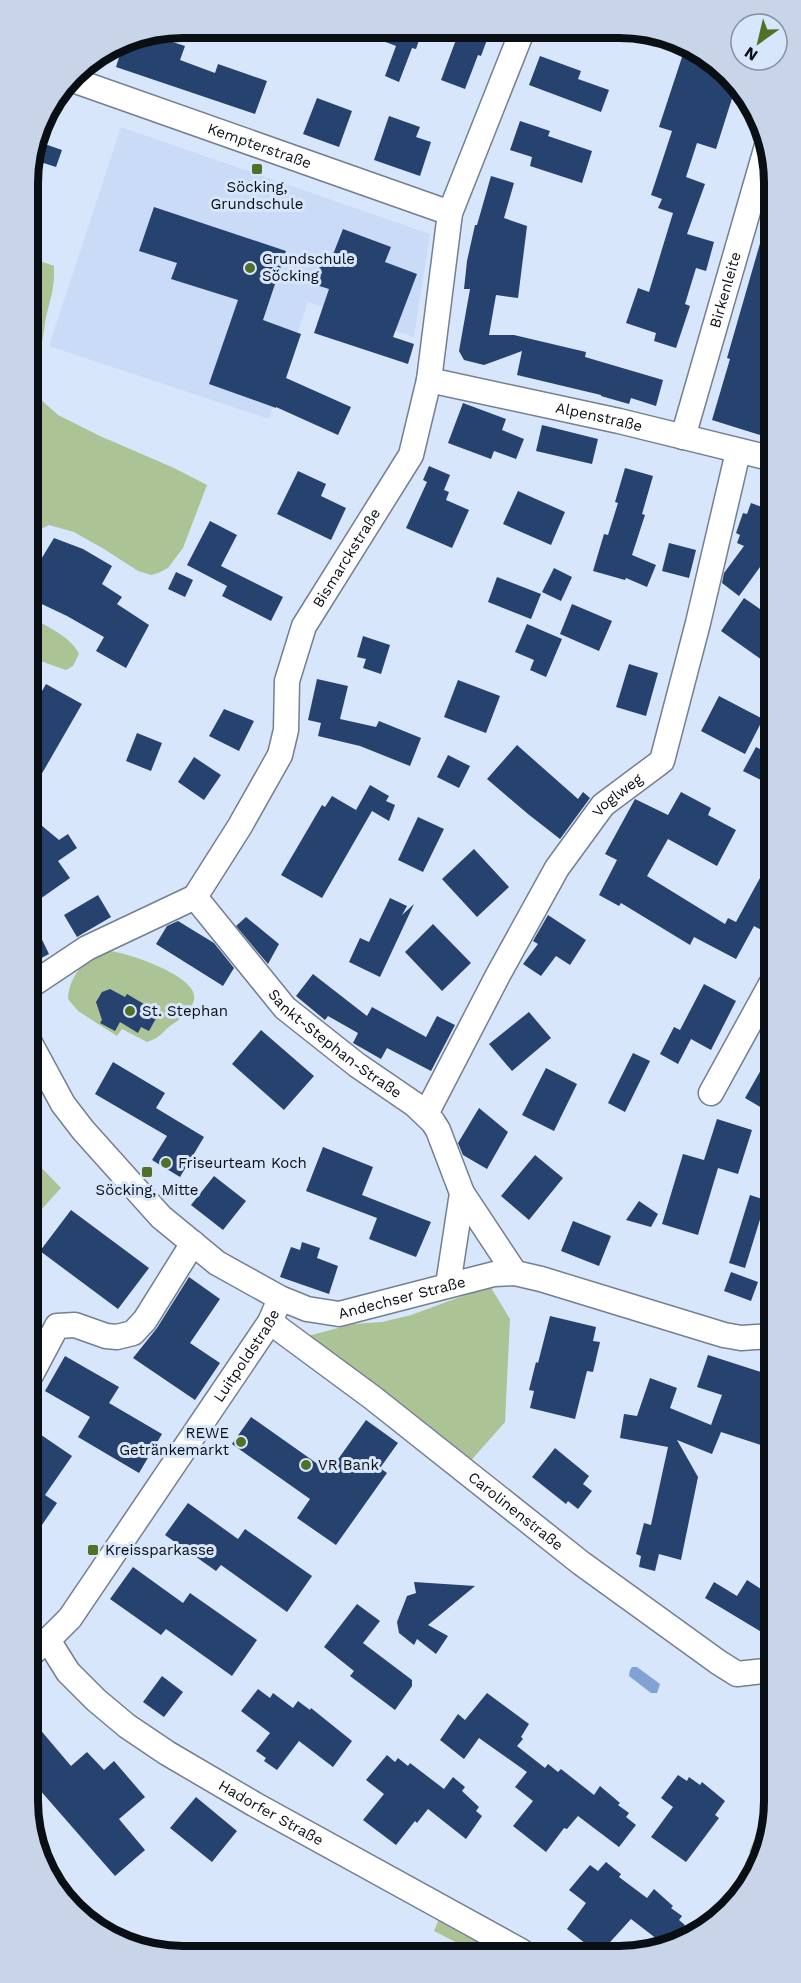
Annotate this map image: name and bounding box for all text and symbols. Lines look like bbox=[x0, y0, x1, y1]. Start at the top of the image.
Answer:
north arrow bbox=[729, 12, 789, 72]
text: N bbox=[741, 43, 761, 65]
street label: Kempterstraße bbox=[205, 119, 314, 172]
marker: Söcking, Grundschule bbox=[250, 162, 264, 176]
place label: Söcking, Grundschule bbox=[210, 178, 304, 213]
place label: Grundschule Söcking bbox=[262, 250, 355, 285]
street label: Birkenleite bbox=[706, 250, 745, 330]
marker: Grundschule Söcking bbox=[243, 261, 257, 275]
street label: Alpenstraße bbox=[554, 399, 644, 435]
street label: Bismarckstraße bbox=[309, 505, 384, 611]
street label: Voglweg bbox=[588, 770, 646, 820]
street label: Sankt-Stephan-Straße bbox=[264, 985, 405, 1102]
place label: St. Stephan bbox=[142, 1002, 228, 1020]
marker: St. Stephan bbox=[123, 1004, 137, 1018]
place label: Friseurteam Koch bbox=[178, 1154, 307, 1172]
marker: Friseurteam Koch bbox=[159, 1156, 173, 1170]
marker: Söcking, Mitte bbox=[140, 1165, 154, 1179]
place label: Söcking, Mitte bbox=[96, 1181, 198, 1199]
street label: Andechser Straße bbox=[336, 1273, 467, 1323]
street label: Luitpoldstraße bbox=[210, 1307, 283, 1405]
place label: REWE Getränkemarkt bbox=[119, 1424, 230, 1459]
marker: REWE Getränkemarkt bbox=[234, 1435, 248, 1449]
place label: VR Bank bbox=[318, 1456, 379, 1474]
marker: VR Bank bbox=[299, 1458, 313, 1472]
street label: Carolinenstraße bbox=[465, 1468, 567, 1554]
place label: Kreissparkasse bbox=[105, 1541, 215, 1559]
marker: Kreissparkasse bbox=[86, 1543, 100, 1557]
street label: Hadorfer Straße bbox=[215, 1776, 327, 1849]

